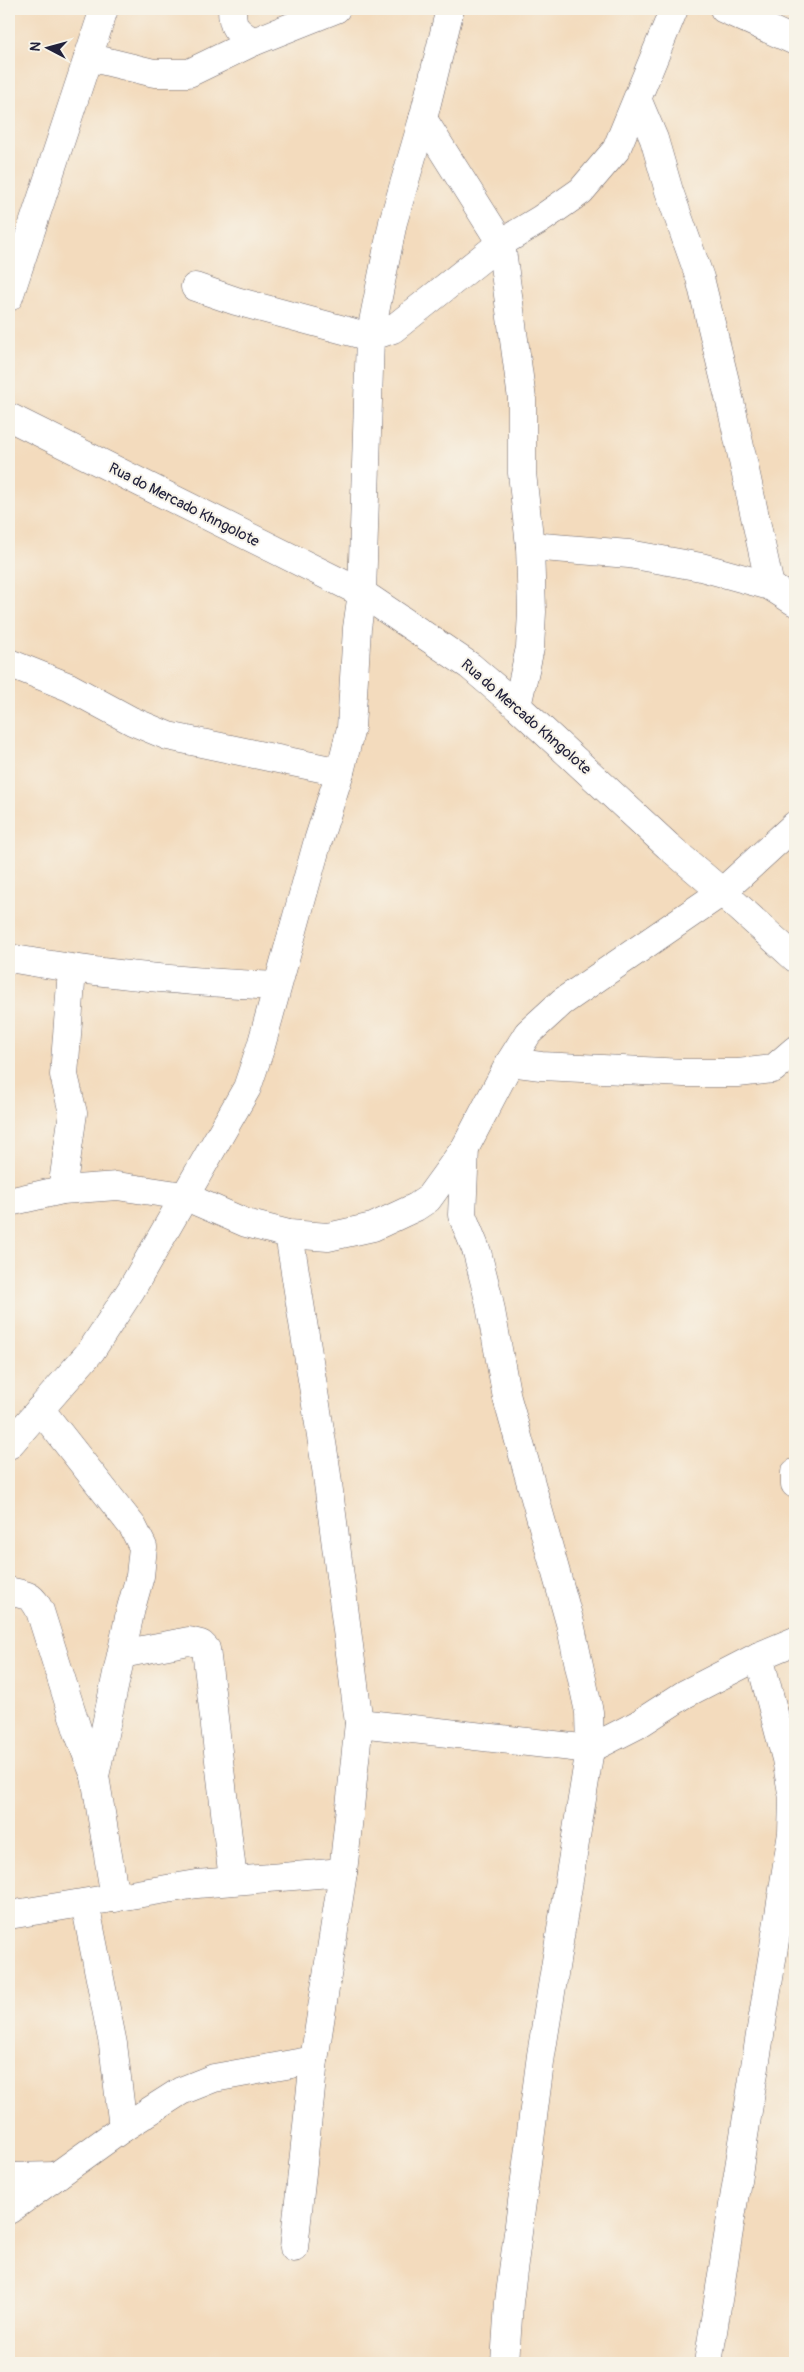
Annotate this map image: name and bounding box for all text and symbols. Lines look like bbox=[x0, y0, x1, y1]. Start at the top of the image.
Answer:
north arrow bbox=[22, 22, 72, 72]
text: N bbox=[27, 41, 45, 52]
street label: Rua do Mercado Khngolote bbox=[105, 459, 263, 552]
street label: Rua do Mercado Khngolote bbox=[457, 655, 596, 779]

